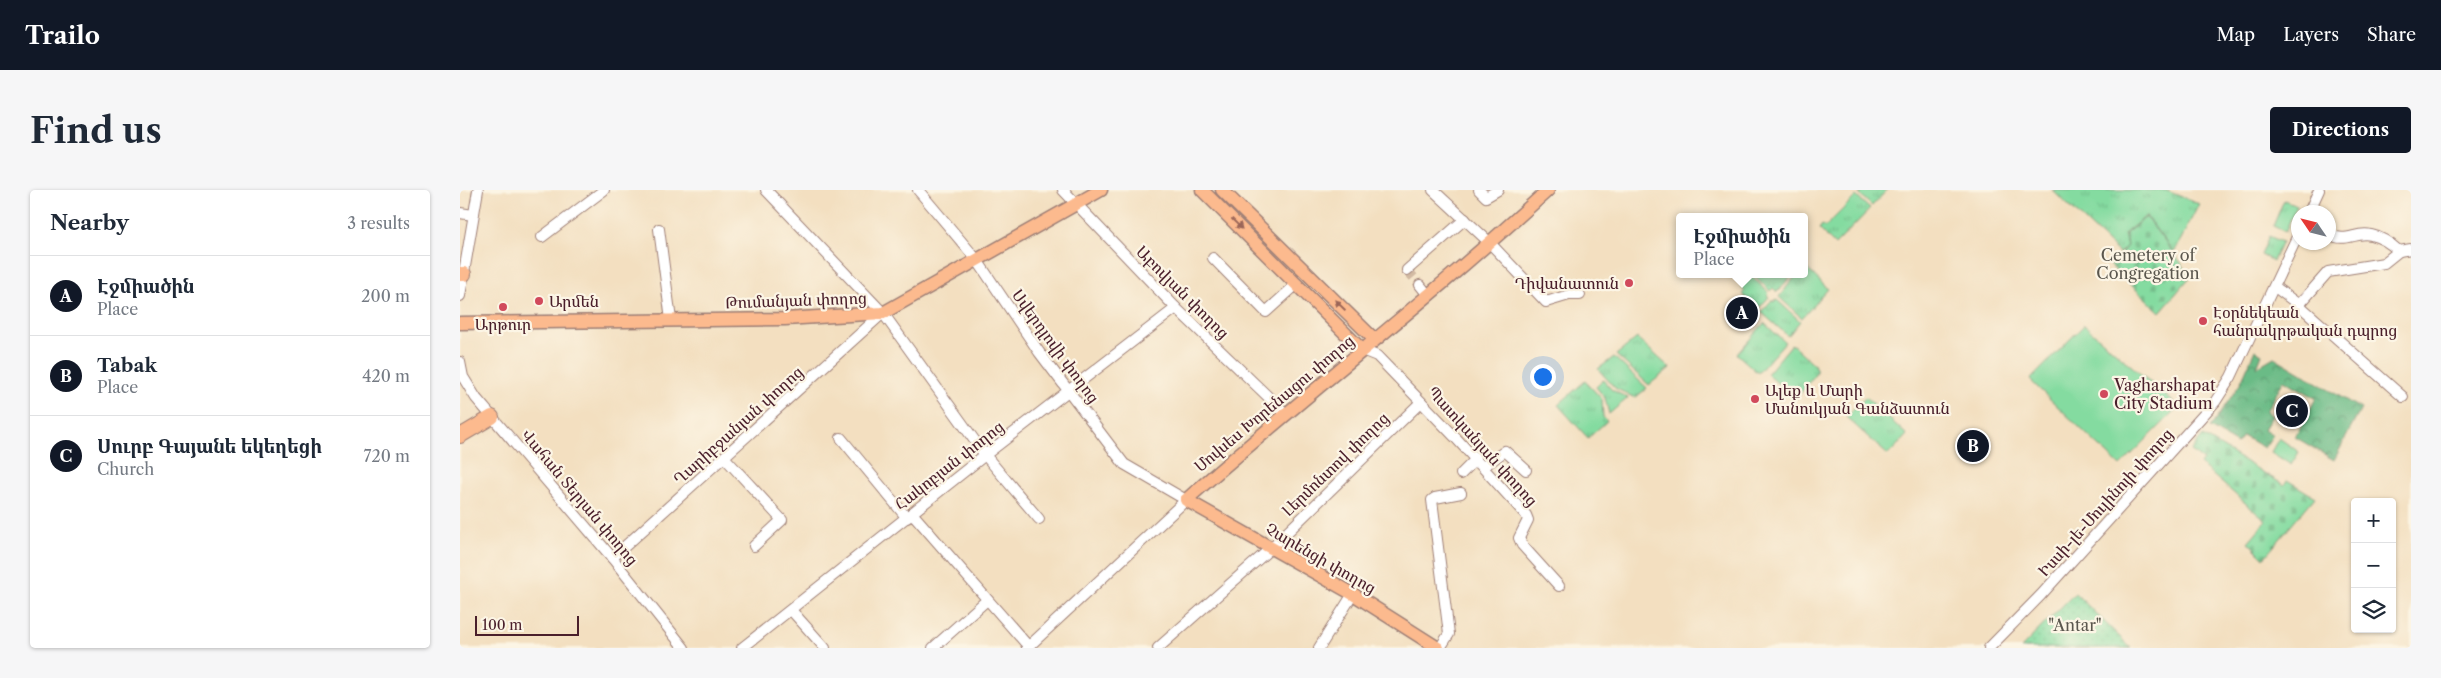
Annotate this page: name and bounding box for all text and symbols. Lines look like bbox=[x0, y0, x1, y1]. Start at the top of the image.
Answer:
text: Trailo bbox=[25, 21, 100, 50]
text: Map bbox=[2217, 24, 2255, 46]
text: Layers bbox=[2283, 24, 2339, 46]
text: Share bbox=[2367, 24, 2416, 46]
button: Directions bbox=[2270, 107, 2411, 153]
text: Find us bbox=[30, 109, 162, 152]
north arrow bbox=[2291, 205, 2336, 250]
text: Nearby bbox=[50, 210, 129, 235]
text: 3 results bbox=[347, 213, 410, 233]
popup bbox=[1676, 213, 1808, 278]
one-way arrow bbox=[1230, 218, 1242, 230]
text: Էջմիածին bbox=[1693, 225, 1791, 248]
street label: Աբովյան փողոց bbox=[1132, 241, 1234, 343]
park label: Cemetery of Congregation bbox=[2096, 245, 2200, 283]
text: Place bbox=[1693, 249, 1734, 269]
place label: Դիվանատուն bbox=[1515, 273, 1619, 293]
text: Էջմիածին bbox=[97, 275, 194, 298]
marker: Դիվանատուն bbox=[1623, 277, 1635, 289]
street label: Սվերդլովի փողոց bbox=[1008, 285, 1104, 407]
text: A bbox=[60, 286, 72, 306]
text: 200 m bbox=[361, 286, 410, 306]
street label: Թումանյան փողոց bbox=[725, 288, 867, 312]
place label: Արմեն bbox=[549, 291, 599, 311]
pin: A bbox=[1726, 294, 1758, 332]
marker: Արմեն bbox=[533, 295, 545, 307]
text: Place bbox=[97, 299, 138, 319]
one-way arrow bbox=[1334, 299, 1346, 311]
marker: Արթուր bbox=[497, 301, 509, 313]
place label: Էօրնեկեան հանրակրթական դպրոց bbox=[2213, 302, 2397, 340]
place label: Արթուր bbox=[475, 314, 531, 334]
marker: Էօրնեկեան հանրակրթական դպրոց bbox=[2197, 315, 2209, 327]
street label: Մովսես Խորենացու փողոց bbox=[1190, 330, 1358, 476]
text: Tabak bbox=[97, 354, 157, 377]
street label: Ղարիբջանյան փողոց bbox=[669, 362, 807, 488]
your location bbox=[1530, 364, 1556, 390]
text: B bbox=[60, 366, 72, 386]
text: 420 m bbox=[362, 366, 410, 386]
place label: Vagharshapat City Stadium bbox=[2113, 375, 2216, 413]
text: Place bbox=[97, 377, 138, 397]
place label: Ալեք և Մարի Մանուկյան Գանձատուն bbox=[1765, 380, 1950, 418]
street label: Պատկանյան փողոց bbox=[1424, 382, 1542, 510]
marker: Vagharshapat City Stadium bbox=[2098, 388, 2110, 400]
pin: C bbox=[2276, 392, 2308, 430]
marker: Ալեք և Մարի Մանուկյան Գանձատուն bbox=[1749, 393, 1761, 405]
street label: Լերմոնտով փողոց bbox=[1277, 408, 1393, 520]
street label: Հակոբյան փողոց bbox=[890, 416, 1008, 514]
street label: Իսսի-լե-Մուլինոյի փողոց bbox=[2033, 424, 2177, 580]
street label: Վահան Տերյան փողոց bbox=[517, 425, 643, 569]
pin: B bbox=[1957, 427, 1989, 465]
text: Սուրբ Գայանե եկեղեցի bbox=[97, 435, 322, 458]
text: C bbox=[60, 446, 72, 466]
text: 720 m bbox=[364, 446, 410, 466]
text: Church bbox=[97, 459, 154, 479]
map controls bbox=[2351, 498, 2396, 633]
button: + bbox=[2351, 498, 2396, 543]
street label: Չարենցի փողոց bbox=[1262, 518, 1380, 598]
button: − bbox=[2351, 543, 2396, 588]
button: layers bbox=[2351, 588, 2396, 633]
scale bar bbox=[475, 613, 579, 636]
park label: "Antar" bbox=[2048, 615, 2102, 635]
text: 100 m bbox=[482, 616, 522, 634]

